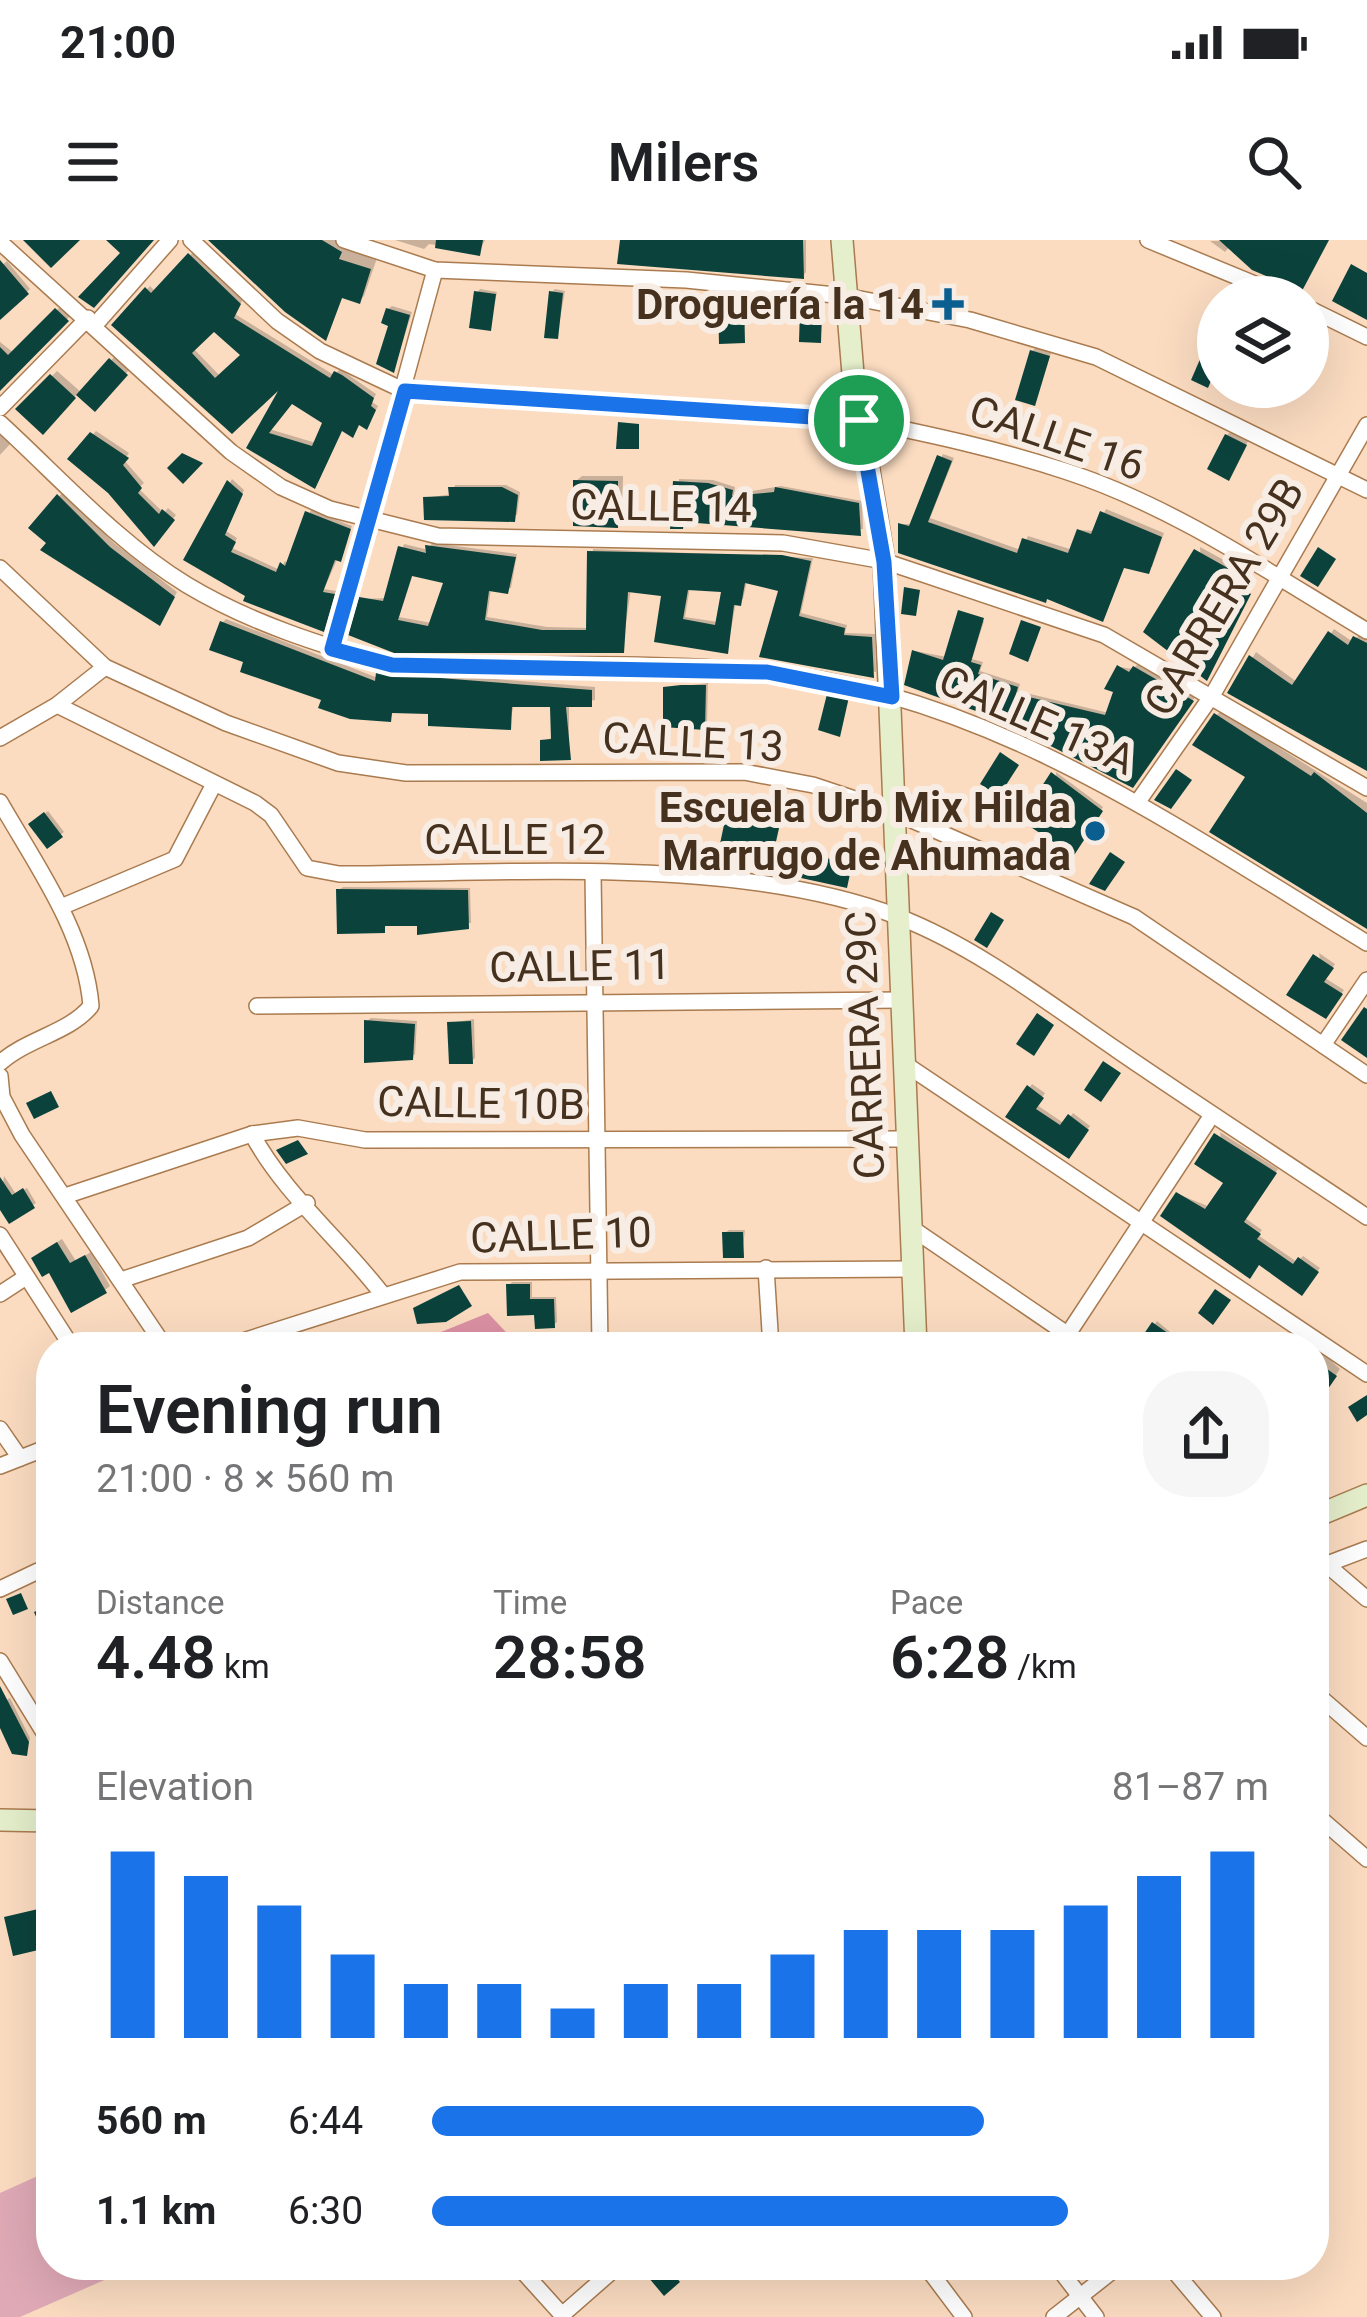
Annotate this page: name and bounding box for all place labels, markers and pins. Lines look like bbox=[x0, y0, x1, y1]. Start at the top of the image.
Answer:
place label: Droguería la 14 bbox=[636, 280, 924, 329]
marker: Droguería la 14 bbox=[935, 291, 961, 317]
pin bbox=[808, 369, 910, 471]
place label: Escuela Urb Mix Hilda Marrugo de Ahumada bbox=[659, 783, 1071, 880]
marker: Escuela Urb Mix Hilda Marrugo de Ahumada bbox=[1082, 818, 1108, 844]

